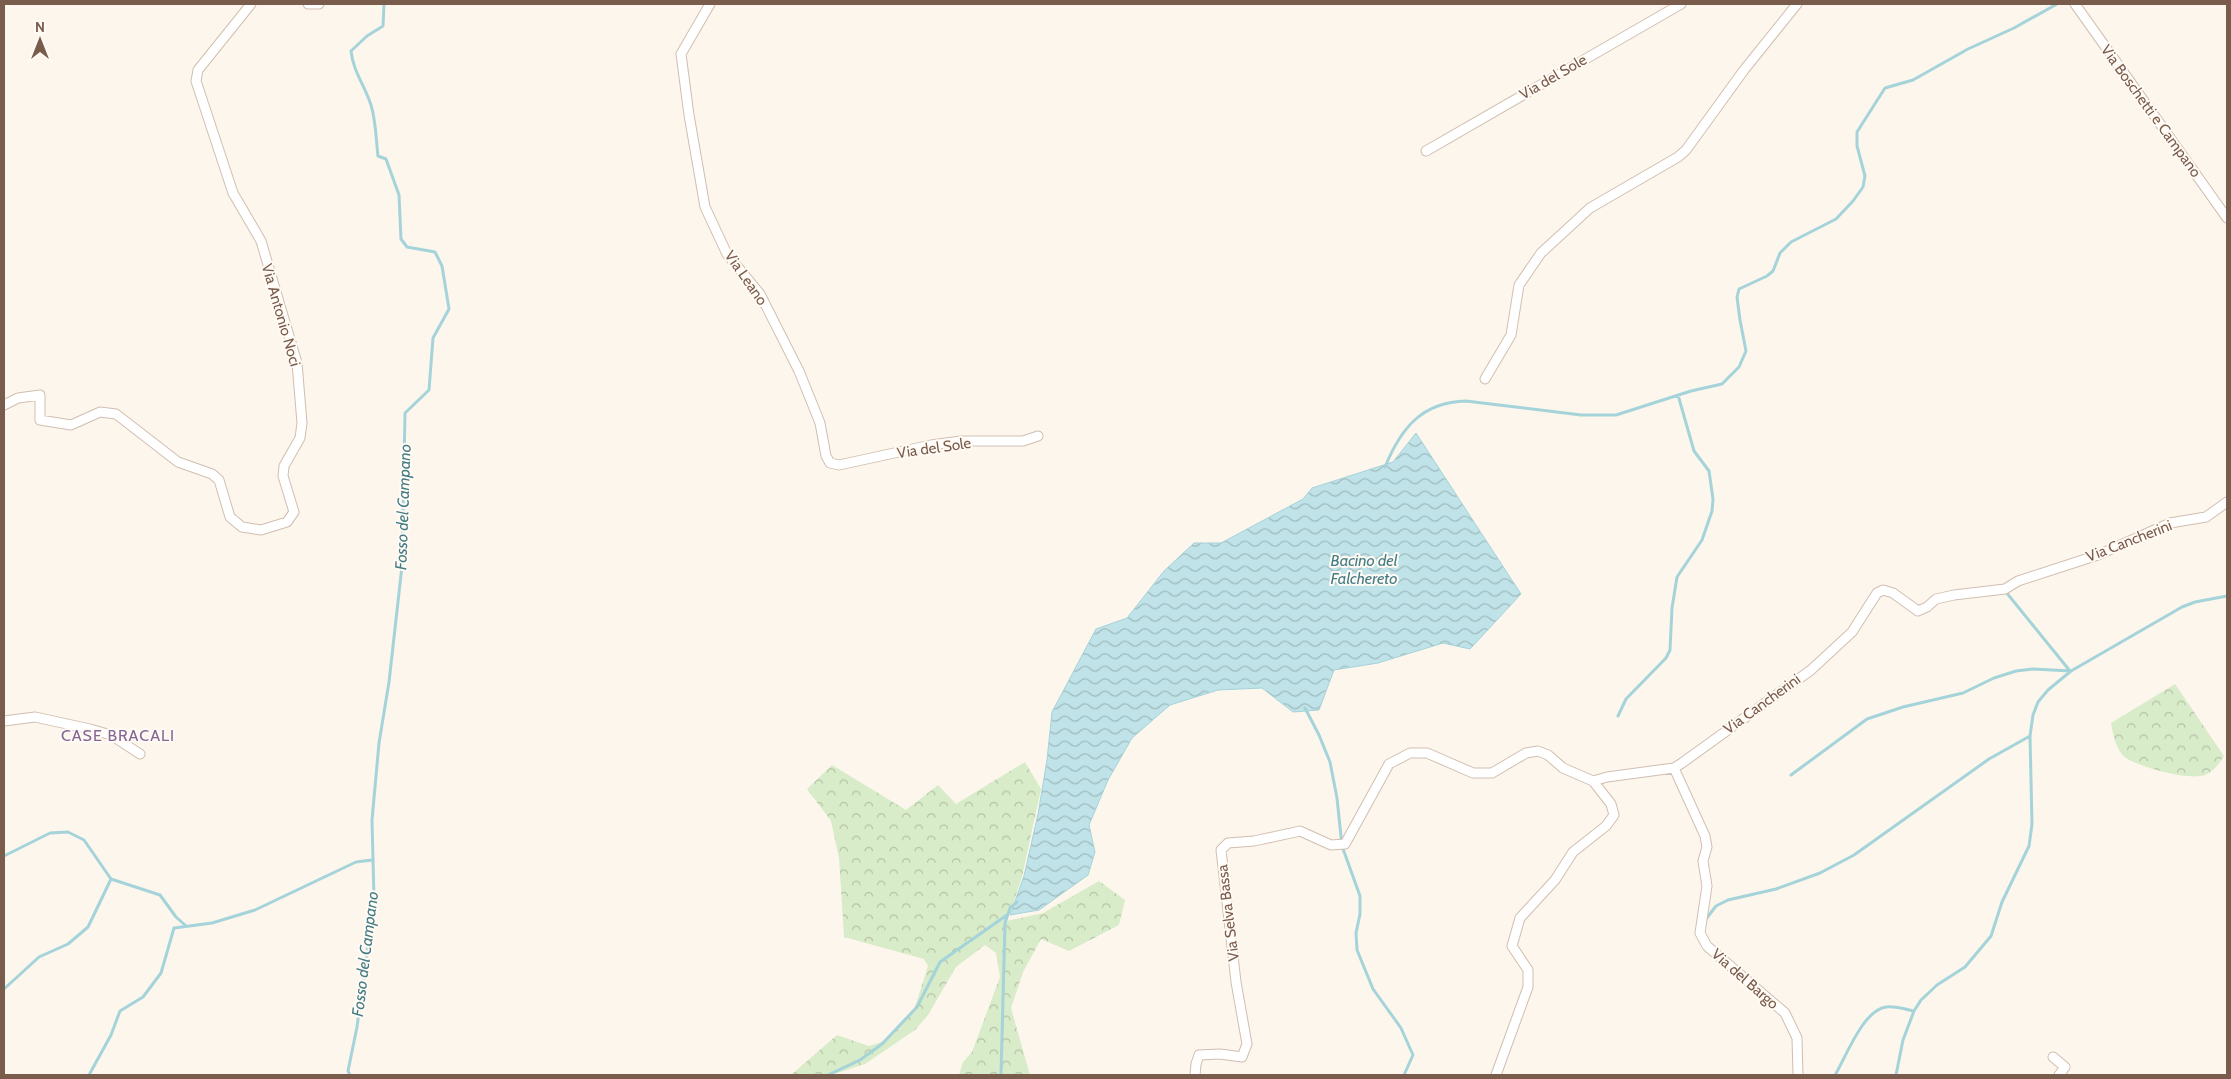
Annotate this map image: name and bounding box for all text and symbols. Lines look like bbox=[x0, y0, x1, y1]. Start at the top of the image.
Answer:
north arrow bbox=[15, 15, 65, 65]
text: N bbox=[35, 18, 45, 36]
street label: Via Boschetti e Campano bbox=[2097, 41, 2205, 181]
street label: Via del Sole bbox=[1516, 50, 1590, 103]
street label: Via Leano bbox=[721, 247, 771, 309]
street label: Via Antonio Noci bbox=[258, 262, 304, 368]
street label: Via del Sole bbox=[896, 434, 973, 462]
water label: Fosso del Campano bbox=[391, 444, 415, 570]
street label: Via Cancherini bbox=[2084, 516, 2174, 566]
water label: Bacino del Falchereto bbox=[1331, 551, 1398, 588]
street label: Via Cancherini bbox=[1720, 670, 1804, 738]
district label: CASE BRACALI bbox=[61, 726, 175, 745]
street label: Via Selva Bassa bbox=[1213, 863, 1243, 962]
water label: Fosso del Campano bbox=[348, 890, 382, 1018]
street label: Via del Bargo bbox=[1708, 945, 1782, 1013]

